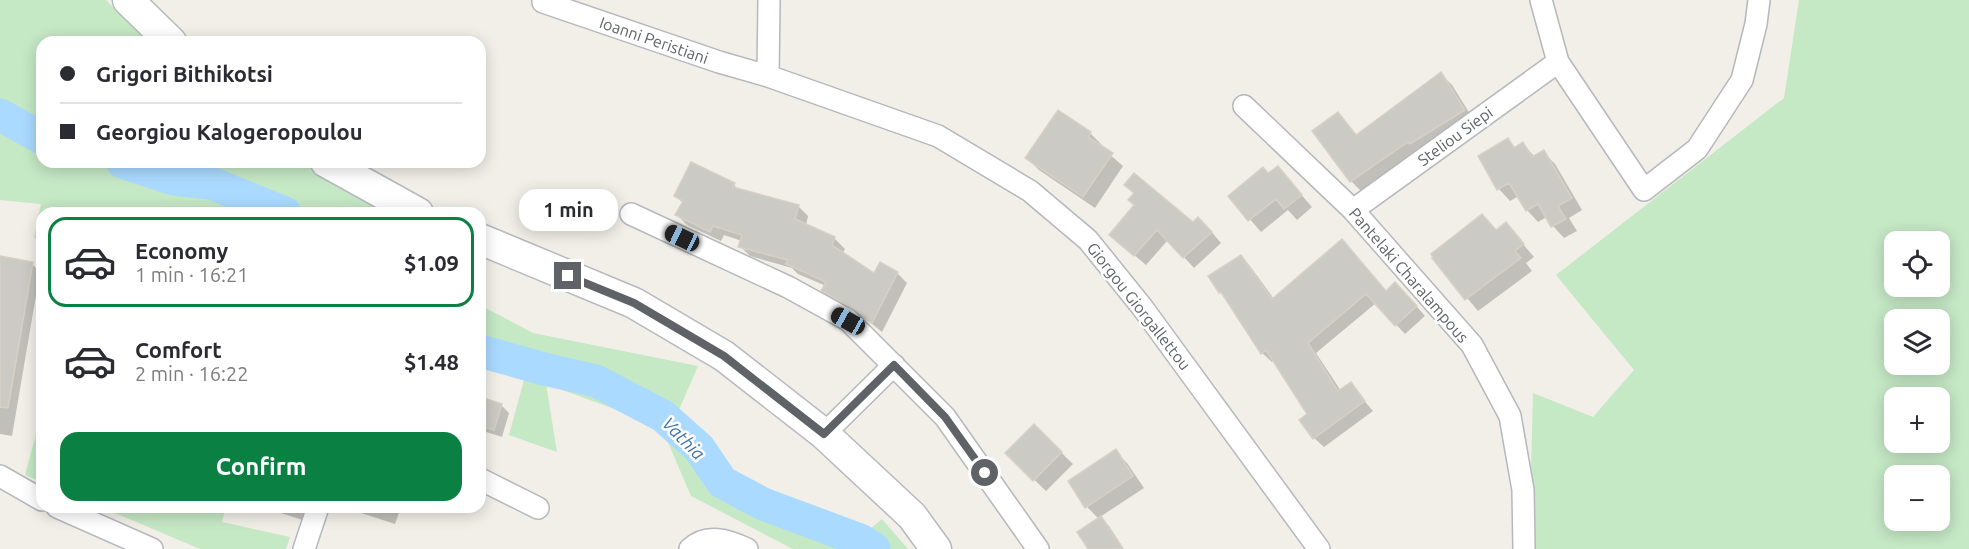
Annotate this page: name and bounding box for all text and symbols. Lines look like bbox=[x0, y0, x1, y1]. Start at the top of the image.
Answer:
street label: Ioanni Peristiani bbox=[597, 13, 711, 67]
text: Grigori Bithikotsi bbox=[96, 61, 273, 86]
street label: Steliou Siepi bbox=[1414, 103, 1496, 169]
text: Georgiou Kalogeropoulou bbox=[96, 119, 363, 144]
callout: 1 min bbox=[518, 189, 618, 231]
text: 1 min bbox=[543, 198, 594, 221]
street label: Pantelaki Charalampous bbox=[1346, 204, 1472, 346]
car bbox=[662, 222, 702, 254]
map controls bbox=[1884, 231, 1950, 531]
button: locate bbox=[1884, 231, 1950, 297]
icon: car bbox=[63, 235, 117, 289]
text: Economy bbox=[135, 238, 228, 263]
street label: Giorgou Giorgallettou bbox=[1084, 239, 1194, 373]
text: $1.09 bbox=[404, 250, 459, 275]
route end bbox=[554, 262, 581, 289]
text: 1 min · 16:21 bbox=[135, 263, 249, 286]
car bbox=[828, 304, 868, 338]
button: layers bbox=[1884, 309, 1950, 375]
icon: car bbox=[63, 334, 117, 388]
text: Comfort bbox=[135, 337, 222, 362]
text: $1.48 bbox=[404, 349, 459, 374]
text: 2 min · 16:22 bbox=[135, 362, 249, 385]
button: + bbox=[1884, 387, 1950, 453]
water label: Vathia bbox=[659, 413, 709, 463]
button: Confirm bbox=[60, 432, 462, 501]
route start bbox=[971, 459, 998, 486]
button: − bbox=[1884, 465, 1950, 531]

